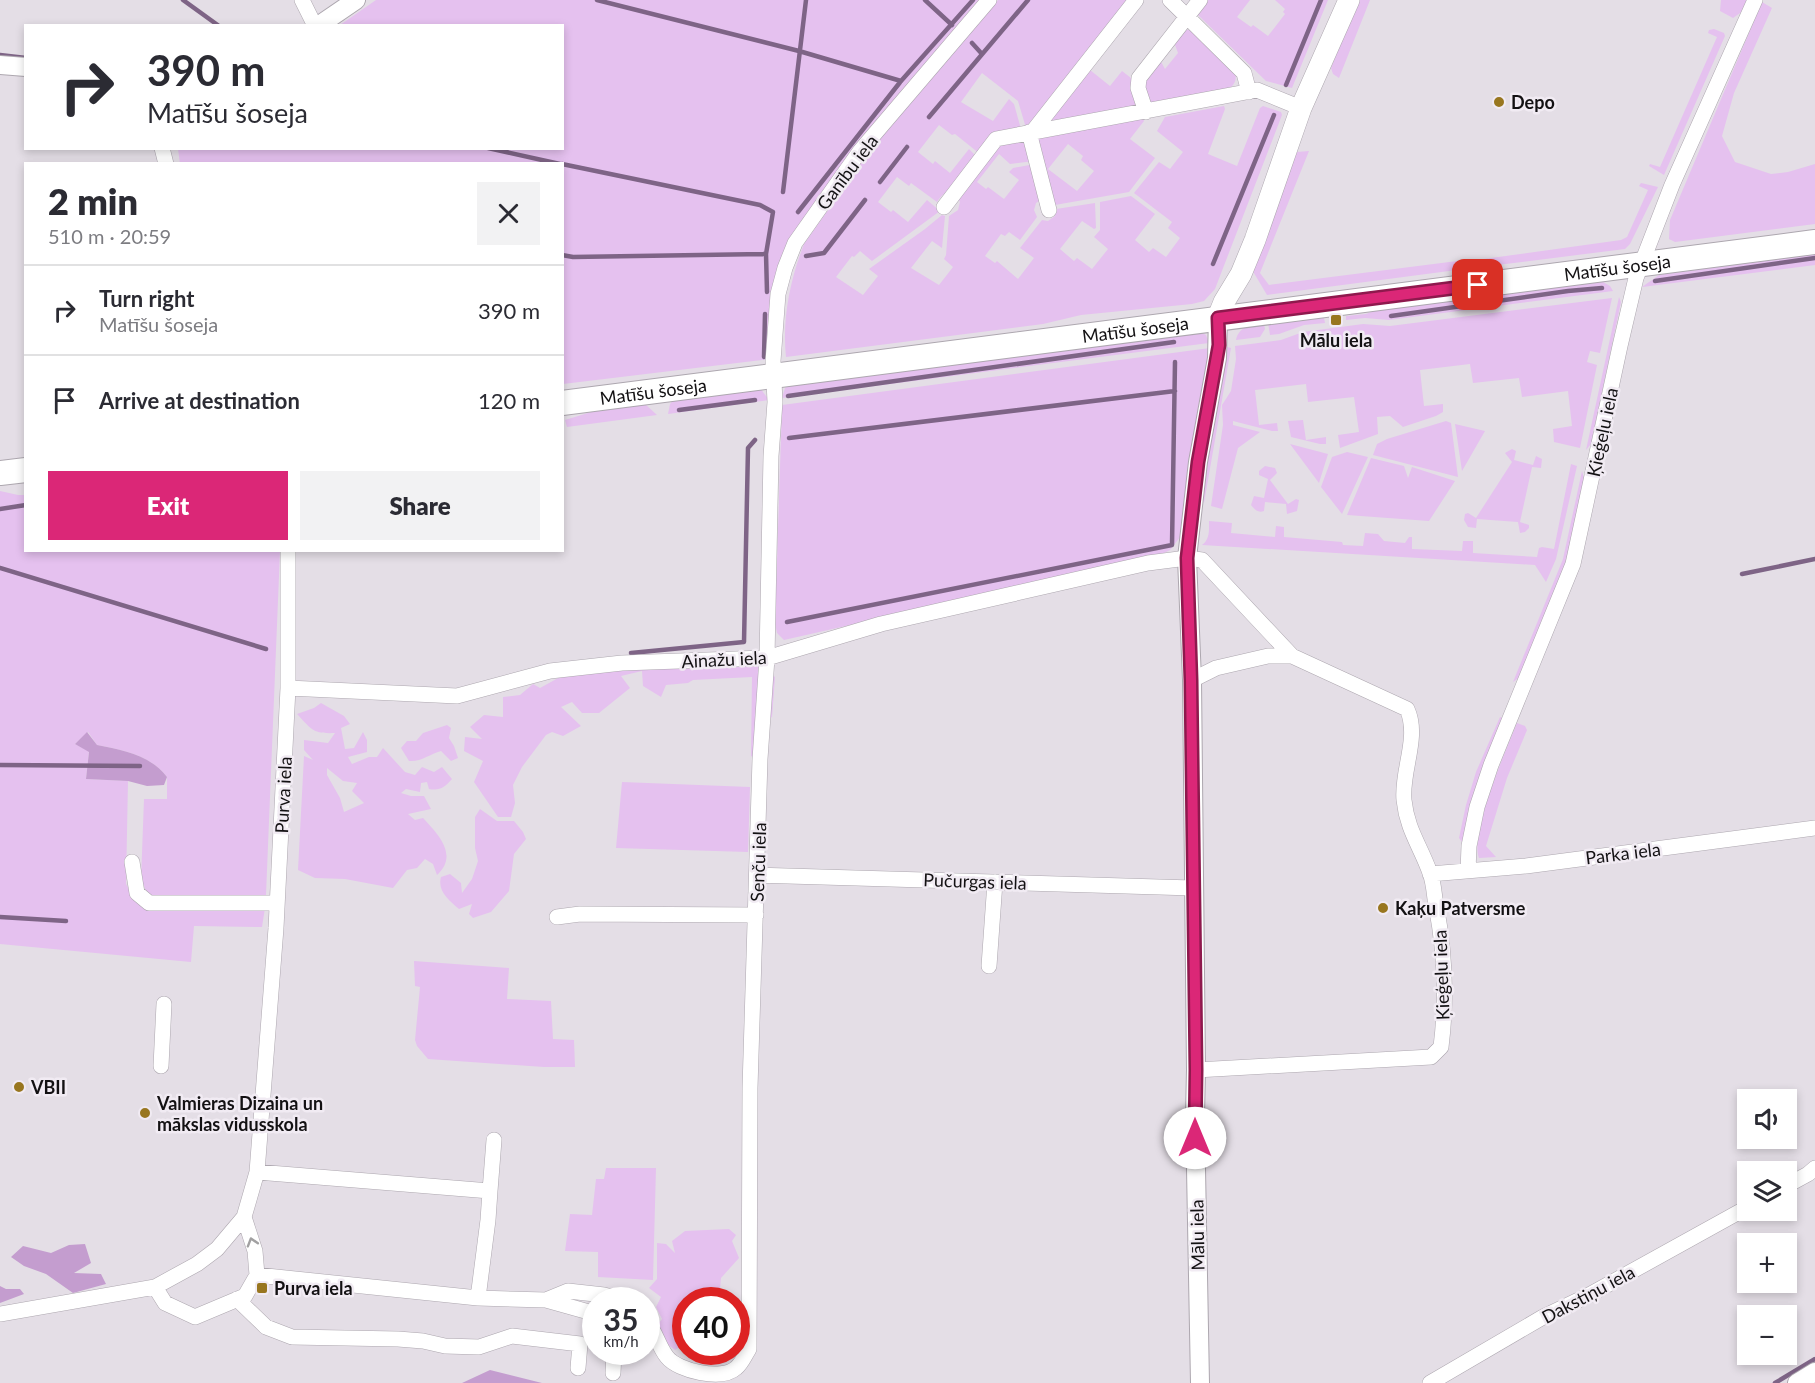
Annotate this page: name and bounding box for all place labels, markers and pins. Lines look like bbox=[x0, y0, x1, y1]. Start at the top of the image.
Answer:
place label: Depo bbox=[1511, 91, 1555, 113]
marker: Depo bbox=[1492, 95, 1506, 109]
pin bbox=[1452, 259, 1503, 310]
marker: Mālu iela bbox=[1329, 313, 1343, 327]
place label: Mālu iela bbox=[1300, 329, 1372, 351]
place label: Kaķu Patversme bbox=[1395, 897, 1526, 919]
marker: Kaķu Patversme bbox=[1376, 901, 1390, 915]
place label: VBII bbox=[30, 1076, 66, 1098]
marker: VBII bbox=[12, 1080, 26, 1094]
place label: Valmieras Dizaina un mākslas vidusskola bbox=[156, 1092, 323, 1135]
marker: Valmieras Dizaina un mākslas vidusskola bbox=[138, 1106, 152, 1120]
place label: Purva iela bbox=[274, 1277, 353, 1299]
marker: Purva iela bbox=[255, 1281, 269, 1295]

